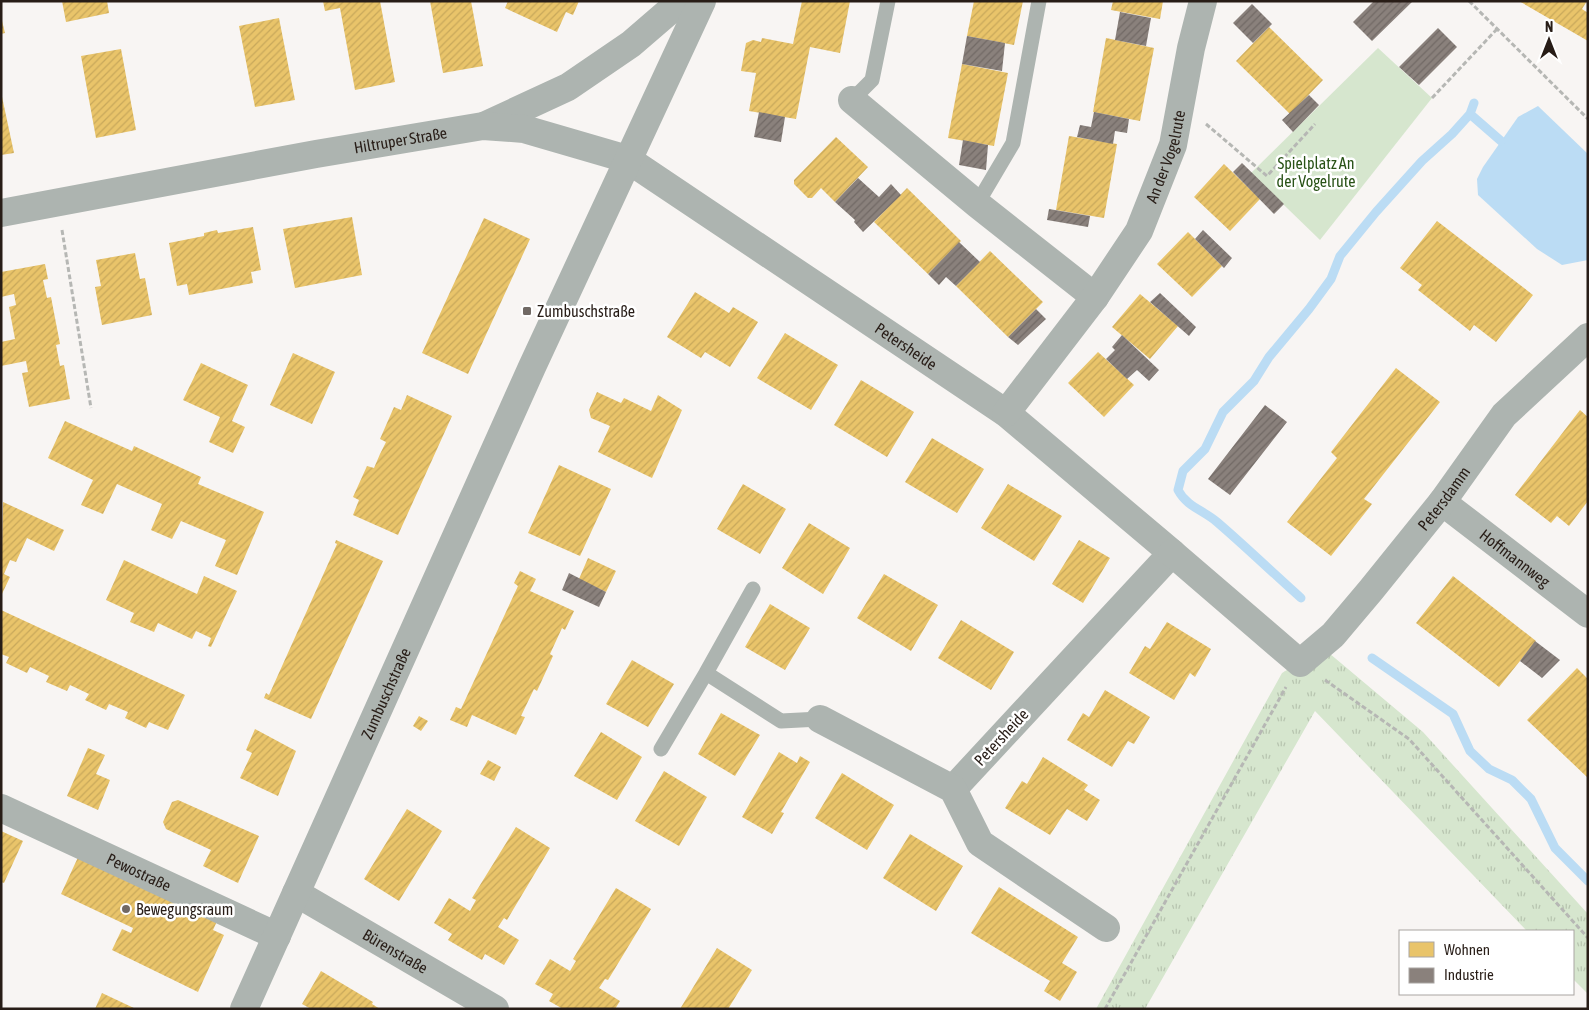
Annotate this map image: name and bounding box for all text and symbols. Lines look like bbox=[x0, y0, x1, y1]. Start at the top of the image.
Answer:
north arrow bbox=[1524, 15, 1574, 65]
text: N bbox=[1545, 19, 1553, 35]
street label: An der Vogelrute bbox=[1142, 109, 1188, 205]
street label: Hiltruper Straße bbox=[352, 123, 448, 157]
park label: Spielplatz An der Vogelrute bbox=[1277, 154, 1355, 191]
place label: Zumbuschstraße bbox=[537, 302, 635, 320]
marker: Zumbuschstraße bbox=[521, 305, 533, 317]
street label: Petersheide bbox=[872, 319, 940, 373]
street label: Petersdamm bbox=[1414, 463, 1473, 534]
street label: Hoffmannweg bbox=[1476, 525, 1554, 591]
street label: Zumbuschstraße bbox=[357, 645, 414, 742]
street label: Petersheide bbox=[970, 705, 1032, 769]
street label: Pewostraße bbox=[104, 849, 174, 895]
place label: Bewegungsraum bbox=[136, 900, 233, 919]
marker: Bewegungsraum bbox=[120, 903, 132, 915]
street label: Bürenstraße bbox=[360, 925, 431, 977]
legend bbox=[1399, 930, 1574, 995]
text: Wohnen bbox=[1444, 941, 1490, 958]
text: Industrie bbox=[1444, 966, 1494, 983]

